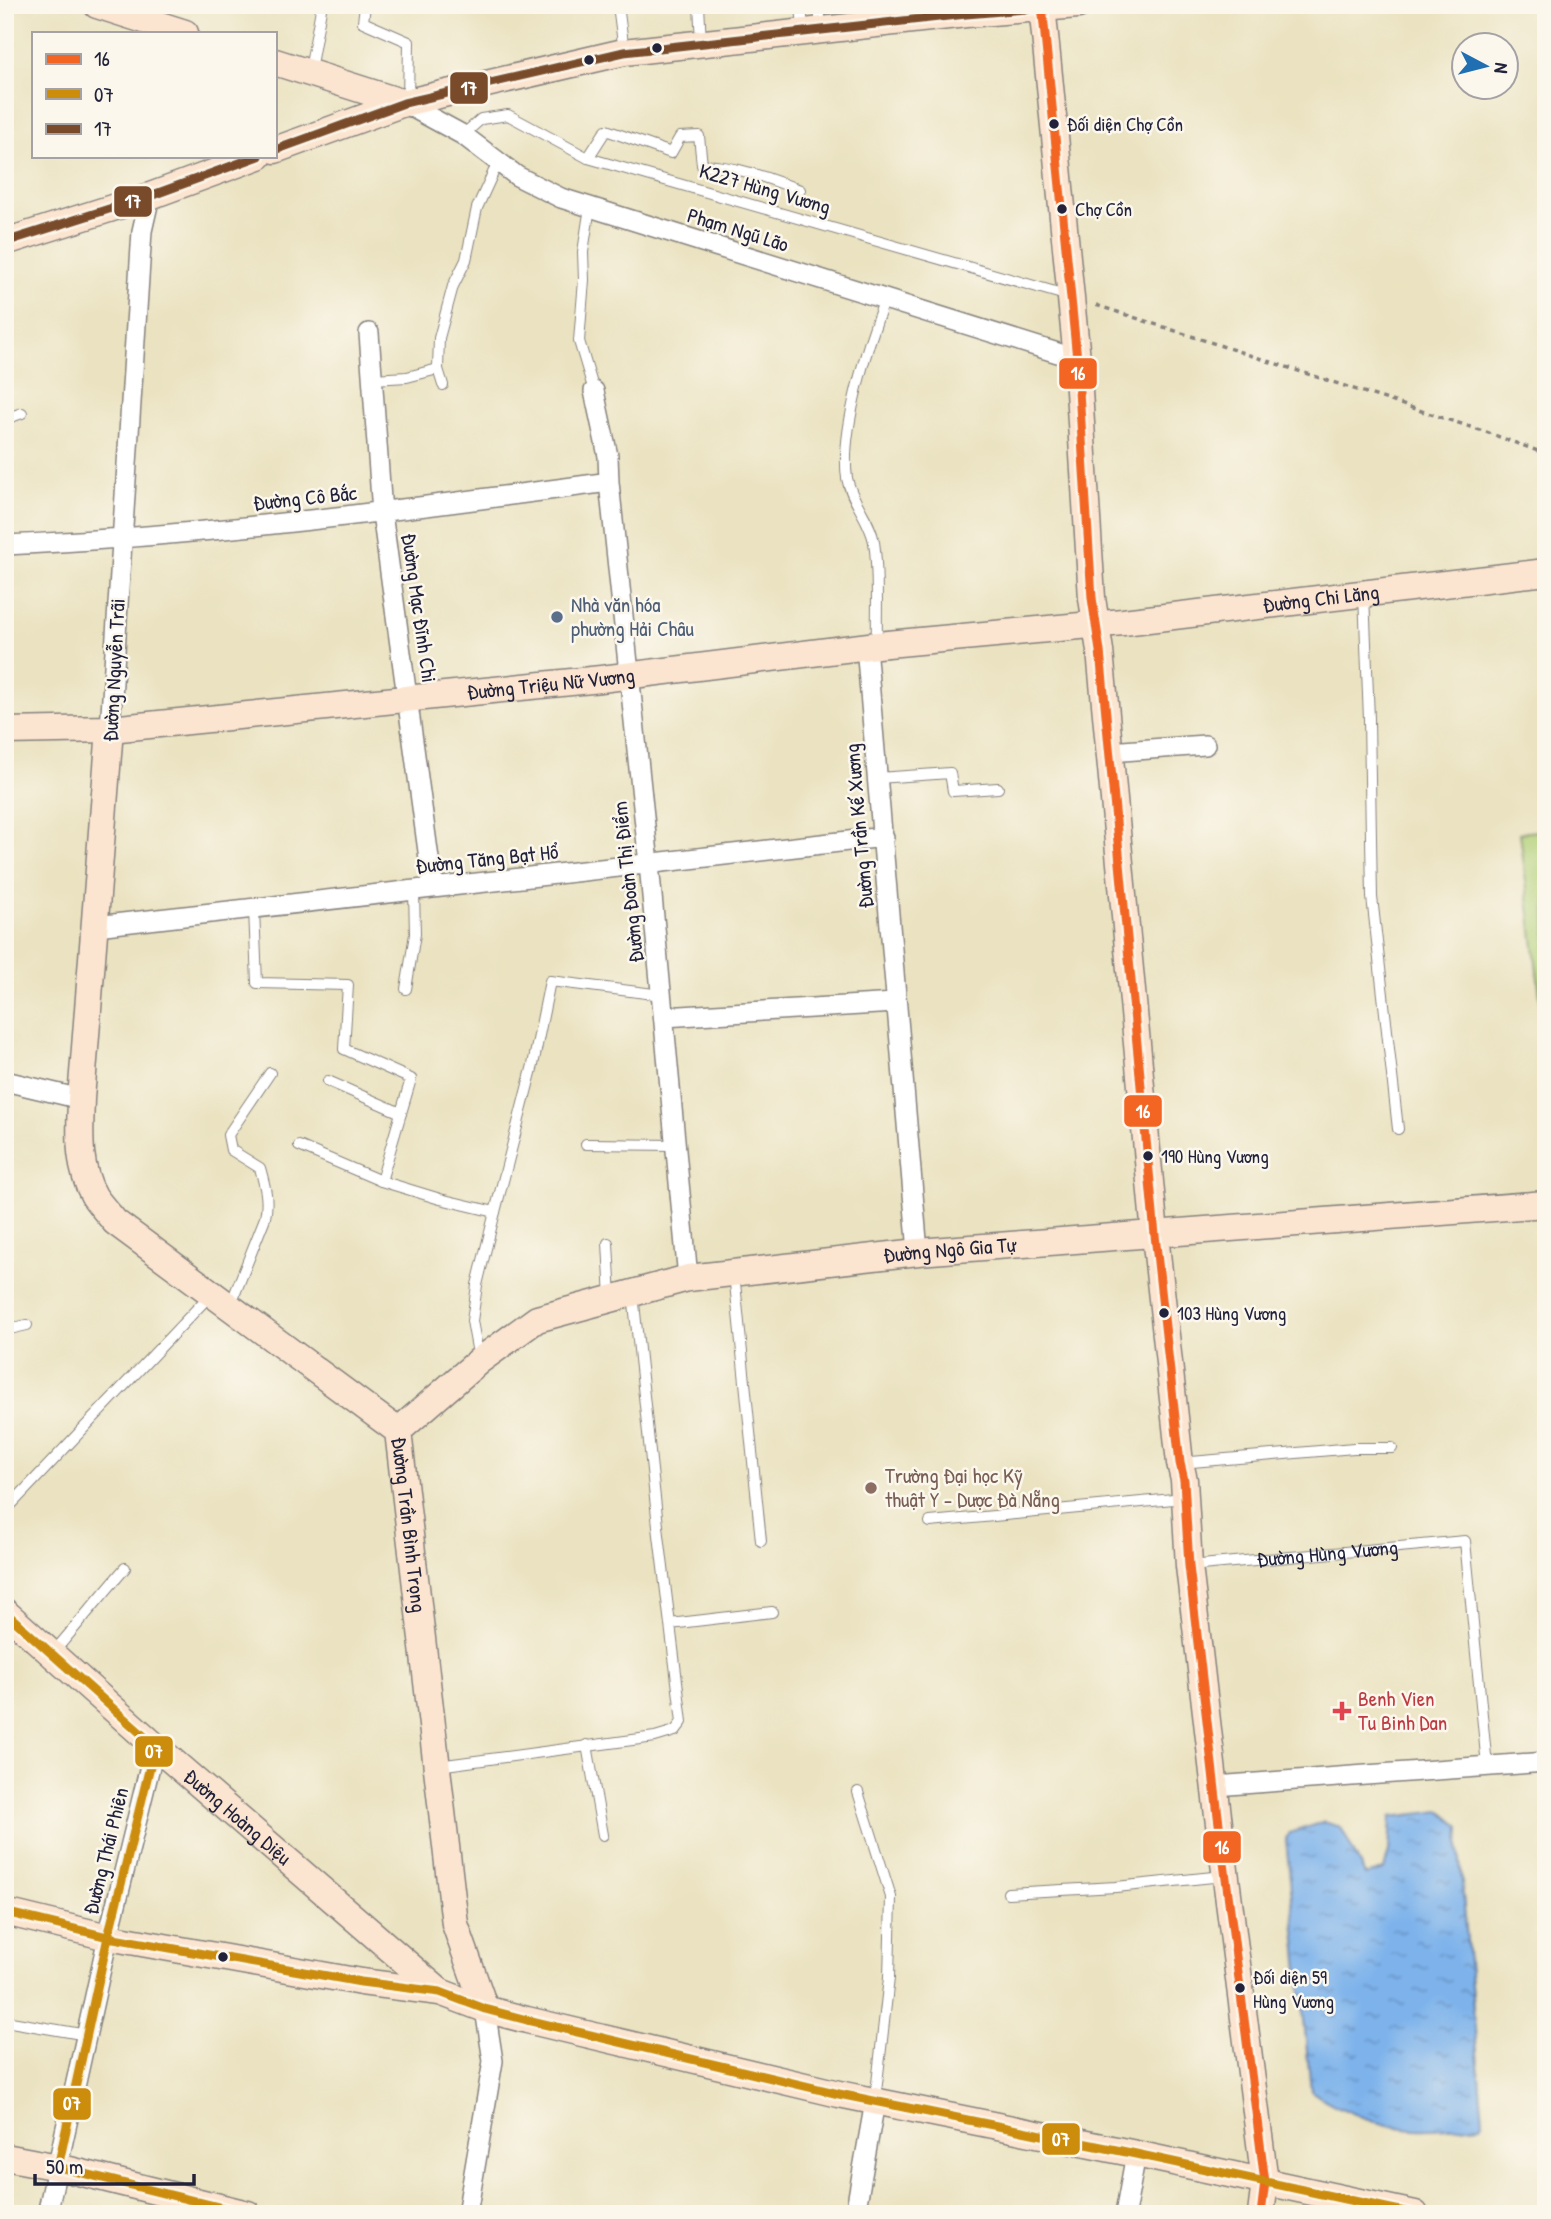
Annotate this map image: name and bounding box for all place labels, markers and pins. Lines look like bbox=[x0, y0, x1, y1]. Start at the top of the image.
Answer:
unlabelled marker bbox=[650, 41, 664, 55]
unlabelled marker bbox=[582, 53, 596, 67]
place label: Đối diện Chợ Cồn bbox=[1067, 111, 1183, 137]
marker: Đối diện Chợ Cồn bbox=[1047, 117, 1061, 131]
place label: Chợ Cồn bbox=[1075, 196, 1132, 222]
marker: Chợ Cồn bbox=[1055, 202, 1069, 216]
place label: Nhà văn hóa phường Hải Châu bbox=[571, 590, 694, 643]
marker: Nhà văn hóa phường Hải Châu bbox=[549, 609, 565, 625]
place label: 190 Hùng Vương bbox=[1161, 1143, 1269, 1169]
marker: 190 Hùng Vương bbox=[1141, 1149, 1155, 1163]
place label: 103 Hùng Vương bbox=[1177, 1300, 1286, 1326]
marker: 103 Hùng Vương bbox=[1157, 1306, 1171, 1320]
place label: Trường Đại học Kỹ thuật Y - Dược Đà Nẵng bbox=[885, 1461, 1060, 1514]
marker: Trường Đại học Kỹ thuật Y - Dược Đà Nẵng bbox=[863, 1480, 879, 1496]
place label: Benh Vien Tu Binh Dan bbox=[1358, 1684, 1447, 1737]
marker: Benh Vien Tu Binh Dan bbox=[1332, 1701, 1352, 1721]
unlabelled marker bbox=[216, 1950, 230, 1964]
place label: Đối diện 59 Hùng Vương bbox=[1253, 1964, 1334, 2014]
marker: Đối diện 59 Hùng Vương bbox=[1233, 1981, 1247, 1995]

